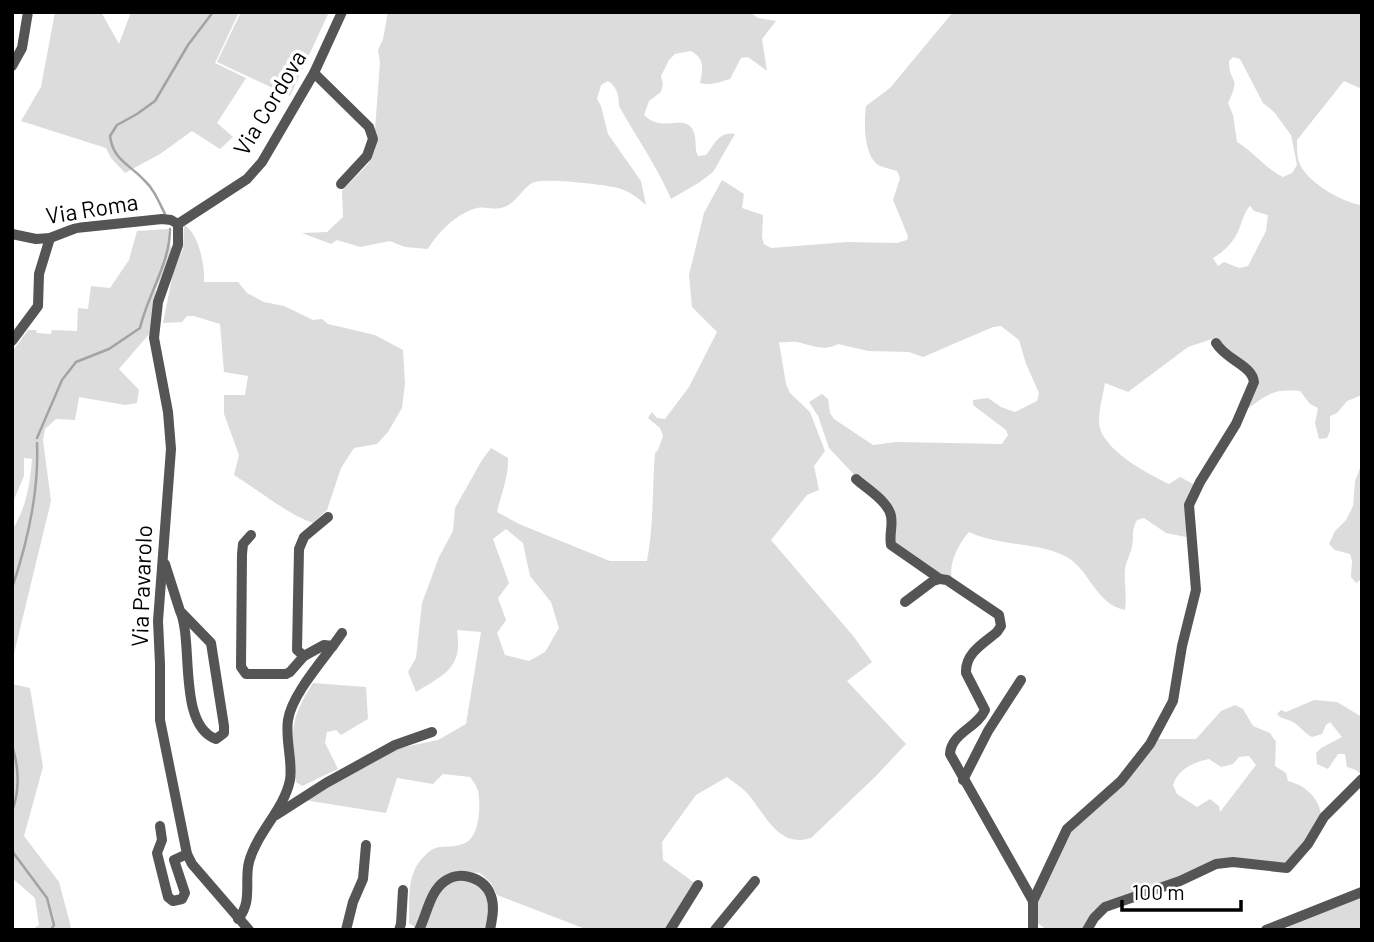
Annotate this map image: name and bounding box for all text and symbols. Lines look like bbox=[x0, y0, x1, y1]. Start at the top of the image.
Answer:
street label: Via Cordova bbox=[227, 45, 311, 160]
street label: Via Roma bbox=[44, 187, 140, 229]
street label: Via Pavarolo bbox=[125, 525, 157, 647]
scale bar bbox=[1122, 869, 1241, 913]
text: 100 m bbox=[1132, 879, 1185, 904]

